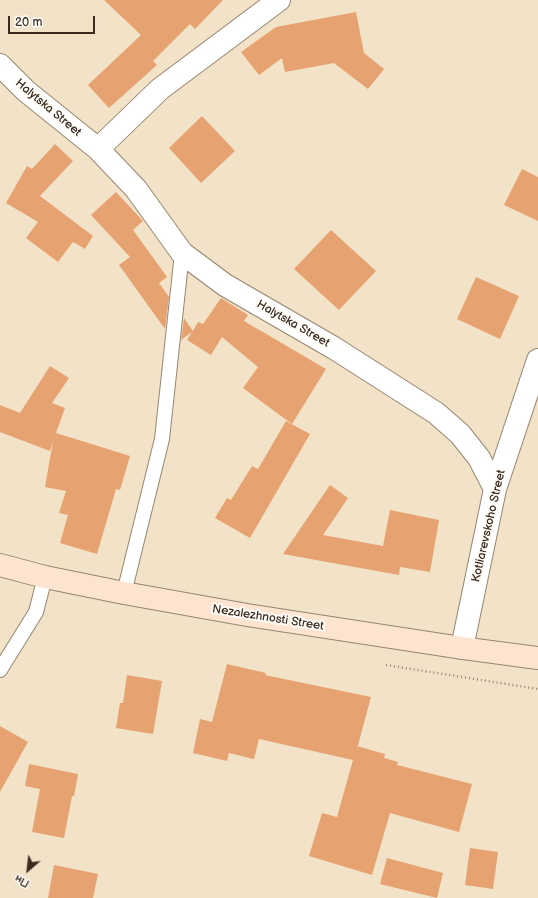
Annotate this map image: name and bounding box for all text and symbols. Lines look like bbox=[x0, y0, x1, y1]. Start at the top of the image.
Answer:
scale bar bbox=[10, 8, 97, 34]
text: 20 m bbox=[15, 15, 42, 30]
street label: Halytska Street bbox=[12, 76, 84, 140]
street label: Halytska Street bbox=[254, 297, 332, 351]
street label: Kotliarevskoho Street bbox=[469, 468, 509, 584]
street label: Nezalezhnosti Street bbox=[211, 602, 325, 634]
north arrow bbox=[8, 850, 48, 890]
text: Пн bbox=[13, 872, 32, 890]

